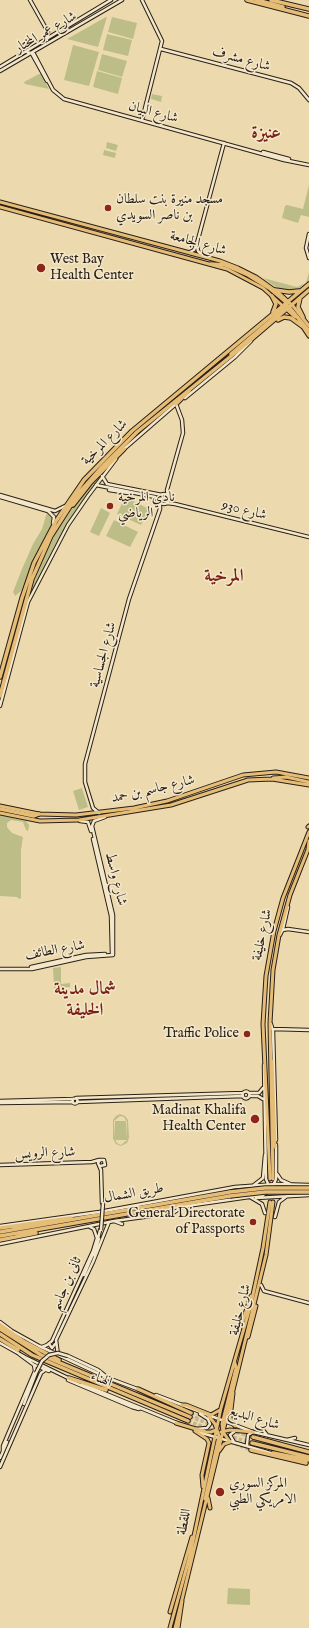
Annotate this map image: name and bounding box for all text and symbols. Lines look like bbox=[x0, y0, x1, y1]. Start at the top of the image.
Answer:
street label: شارع عمر المختار bbox=[12, 8, 80, 58]
street label: شارع مشرف bbox=[210, 44, 272, 76]
street label: شارع البيان bbox=[126, 98, 180, 128]
district label: عنيزة bbox=[251, 123, 281, 145]
place label: مسجد منيرة بنت سلطان بن ناصر السويدي bbox=[116, 192, 223, 224]
marker: مسجد منيرة بنت سلطان بن ناصر السويدي bbox=[103, 203, 113, 213]
street label: شارع الجامعة bbox=[168, 228, 228, 260]
place label: West Bay Health Center bbox=[50, 252, 134, 284]
marker: West Bay Health Center bbox=[35, 262, 47, 274]
street label: شارع المرخية bbox=[79, 417, 131, 469]
place label: نادي المرخية الرياضي bbox=[118, 490, 175, 522]
street label: شارع 930 bbox=[220, 497, 268, 525]
marker: نادي المرخية الرياضي bbox=[105, 501, 115, 511]
district label: المرخية bbox=[204, 566, 244, 588]
street label: شارع الجساسية bbox=[87, 620, 121, 690]
street label: شارع جاسم بن حمد bbox=[110, 772, 196, 808]
street label: شارع واسط bbox=[100, 851, 130, 907]
street label: شارع خليفة bbox=[249, 908, 277, 962]
street label: شارع الطائف bbox=[24, 937, 86, 965]
district label: شمال مدينة الخليفة bbox=[54, 979, 116, 1022]
place label: Traffic Police bbox=[163, 1026, 239, 1042]
marker: Traffic Police bbox=[242, 1029, 252, 1039]
place label: Madinat Khalifa Health Center bbox=[152, 1103, 246, 1136]
marker: Madinat Khalifa Health Center bbox=[249, 1113, 261, 1125]
street label: شارع الرويس bbox=[14, 1145, 76, 1163]
street label: طريق الشمال bbox=[103, 1180, 165, 1208]
place label: General Directorate of Passports bbox=[128, 1206, 245, 1238]
marker: General Directorate of Passports bbox=[248, 1217, 258, 1227]
street label: ثانى بن جاسم bbox=[48, 1254, 86, 1314]
street label: شارع خليفة bbox=[226, 1282, 256, 1338]
street label: الهناء bbox=[88, 1368, 114, 1392]
street label: شارع البديع bbox=[226, 1403, 282, 1435]
place label: المركز السوري الامريكي الطبي bbox=[229, 1476, 296, 1508]
marker: المركز السوري الامريكي الطبي bbox=[214, 1486, 226, 1498]
street label: اللقطة bbox=[174, 1507, 196, 1537]

